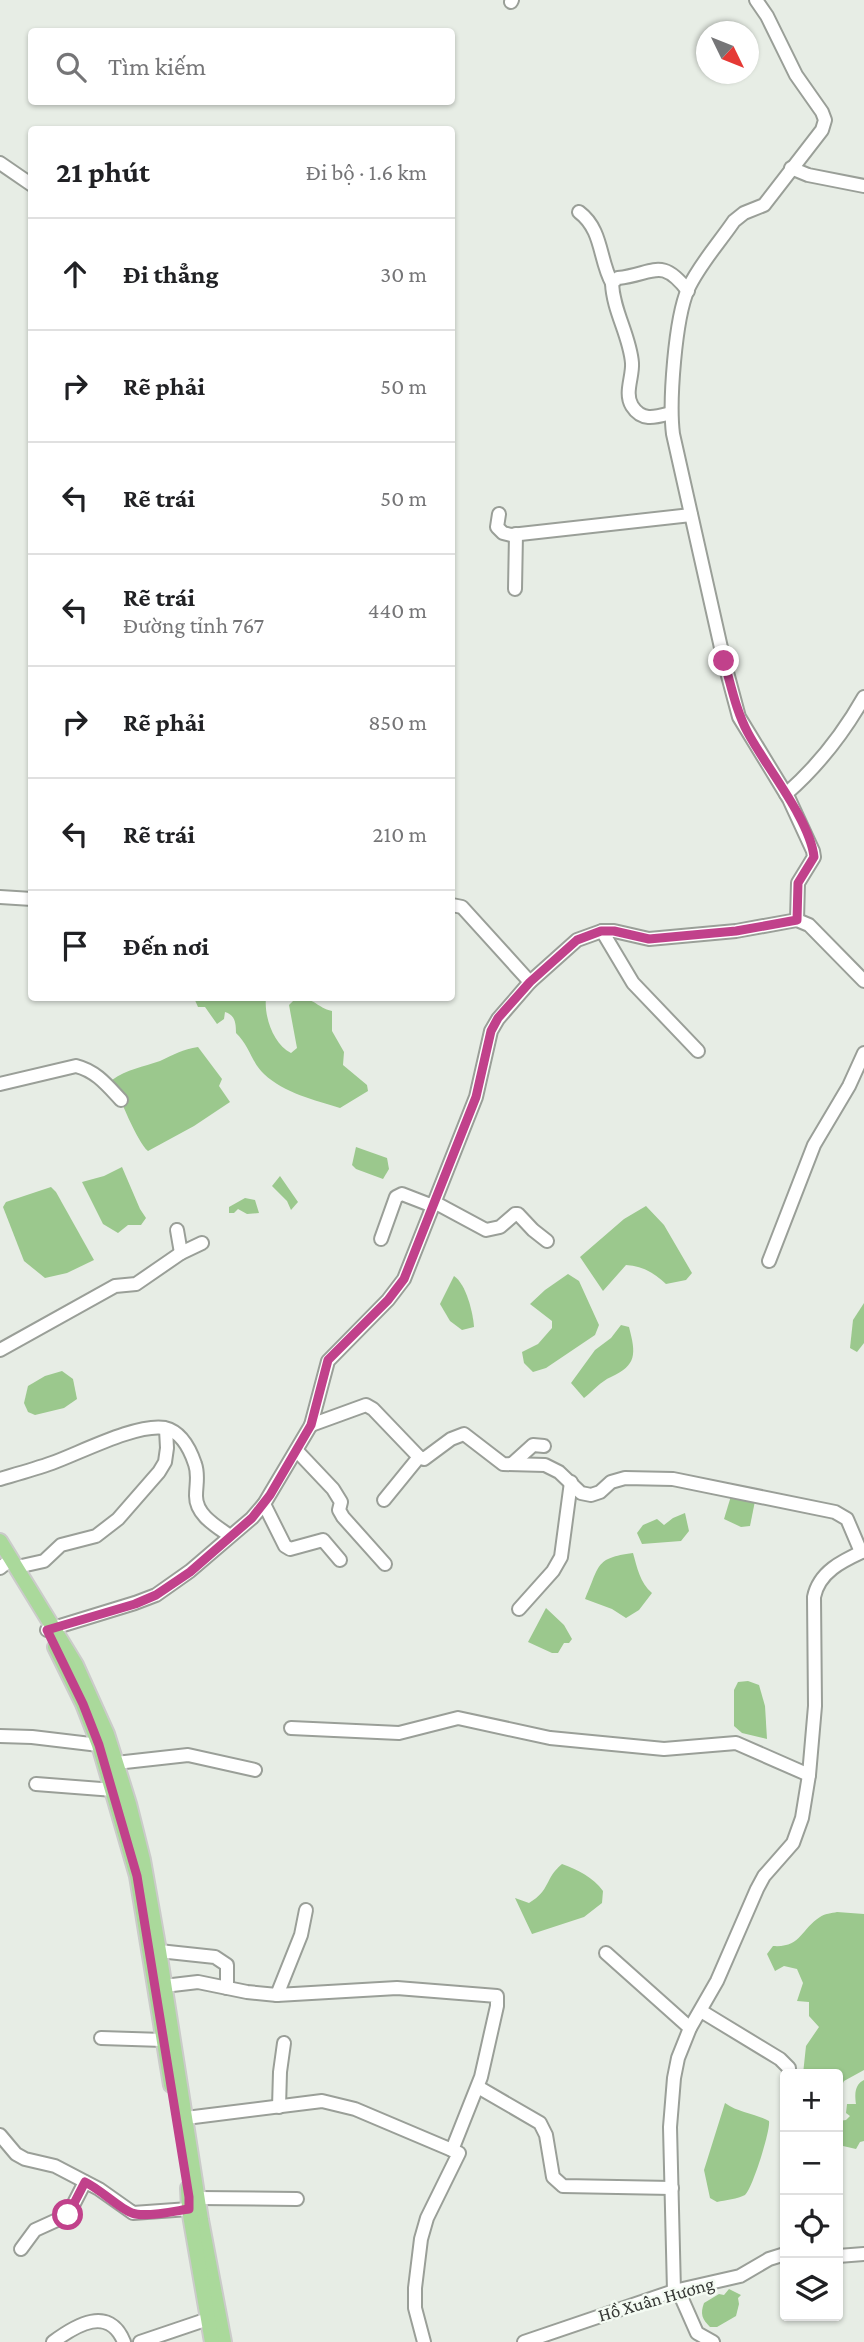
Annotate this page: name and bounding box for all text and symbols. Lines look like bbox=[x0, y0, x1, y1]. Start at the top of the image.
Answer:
north arrow bbox=[696, 21, 759, 84]
search box bbox=[28, 28, 455, 105]
icon: search bbox=[52, 48, 90, 86]
text: Tìm kiếm bbox=[108, 52, 206, 81]
text: 21 phút bbox=[56, 155, 150, 188]
text: Đi bộ · 1.6 km bbox=[306, 159, 427, 185]
icon: ahead bbox=[56, 255, 94, 293]
text: Đi thẳng bbox=[123, 260, 219, 289]
text: 30 m bbox=[380, 261, 427, 287]
icon: right bbox=[56, 367, 94, 405]
text: Rẽ phải bbox=[123, 372, 205, 401]
text: 50 m bbox=[380, 373, 427, 399]
icon: left bbox=[56, 479, 94, 517]
text: Rẽ trái bbox=[123, 484, 195, 513]
text: 50 m bbox=[380, 485, 427, 511]
text: Rẽ trái bbox=[123, 583, 195, 612]
icon: left bbox=[56, 591, 94, 629]
text: 440 m bbox=[368, 597, 427, 623]
text: Đường tỉnh 767 bbox=[123, 612, 264, 638]
route end bbox=[708, 645, 739, 676]
icon: right bbox=[56, 703, 94, 741]
text: Rẽ phải bbox=[123, 708, 205, 737]
text: 850 m bbox=[368, 709, 427, 735]
icon: left bbox=[56, 815, 94, 853]
text: Rẽ trái bbox=[123, 820, 195, 849]
text: 210 m bbox=[373, 821, 427, 847]
icon: arrive bbox=[56, 927, 94, 965]
text: Đến nơi bbox=[123, 932, 209, 961]
map controls bbox=[780, 2069, 843, 2321]
button: + bbox=[780, 2069, 843, 2132]
button: − bbox=[780, 2132, 843, 2195]
button: locate bbox=[780, 2195, 843, 2258]
route start bbox=[52, 2199, 83, 2230]
button: layers bbox=[780, 2258, 843, 2321]
street label: Hồ Xuân Hương bbox=[595, 2272, 717, 2326]

